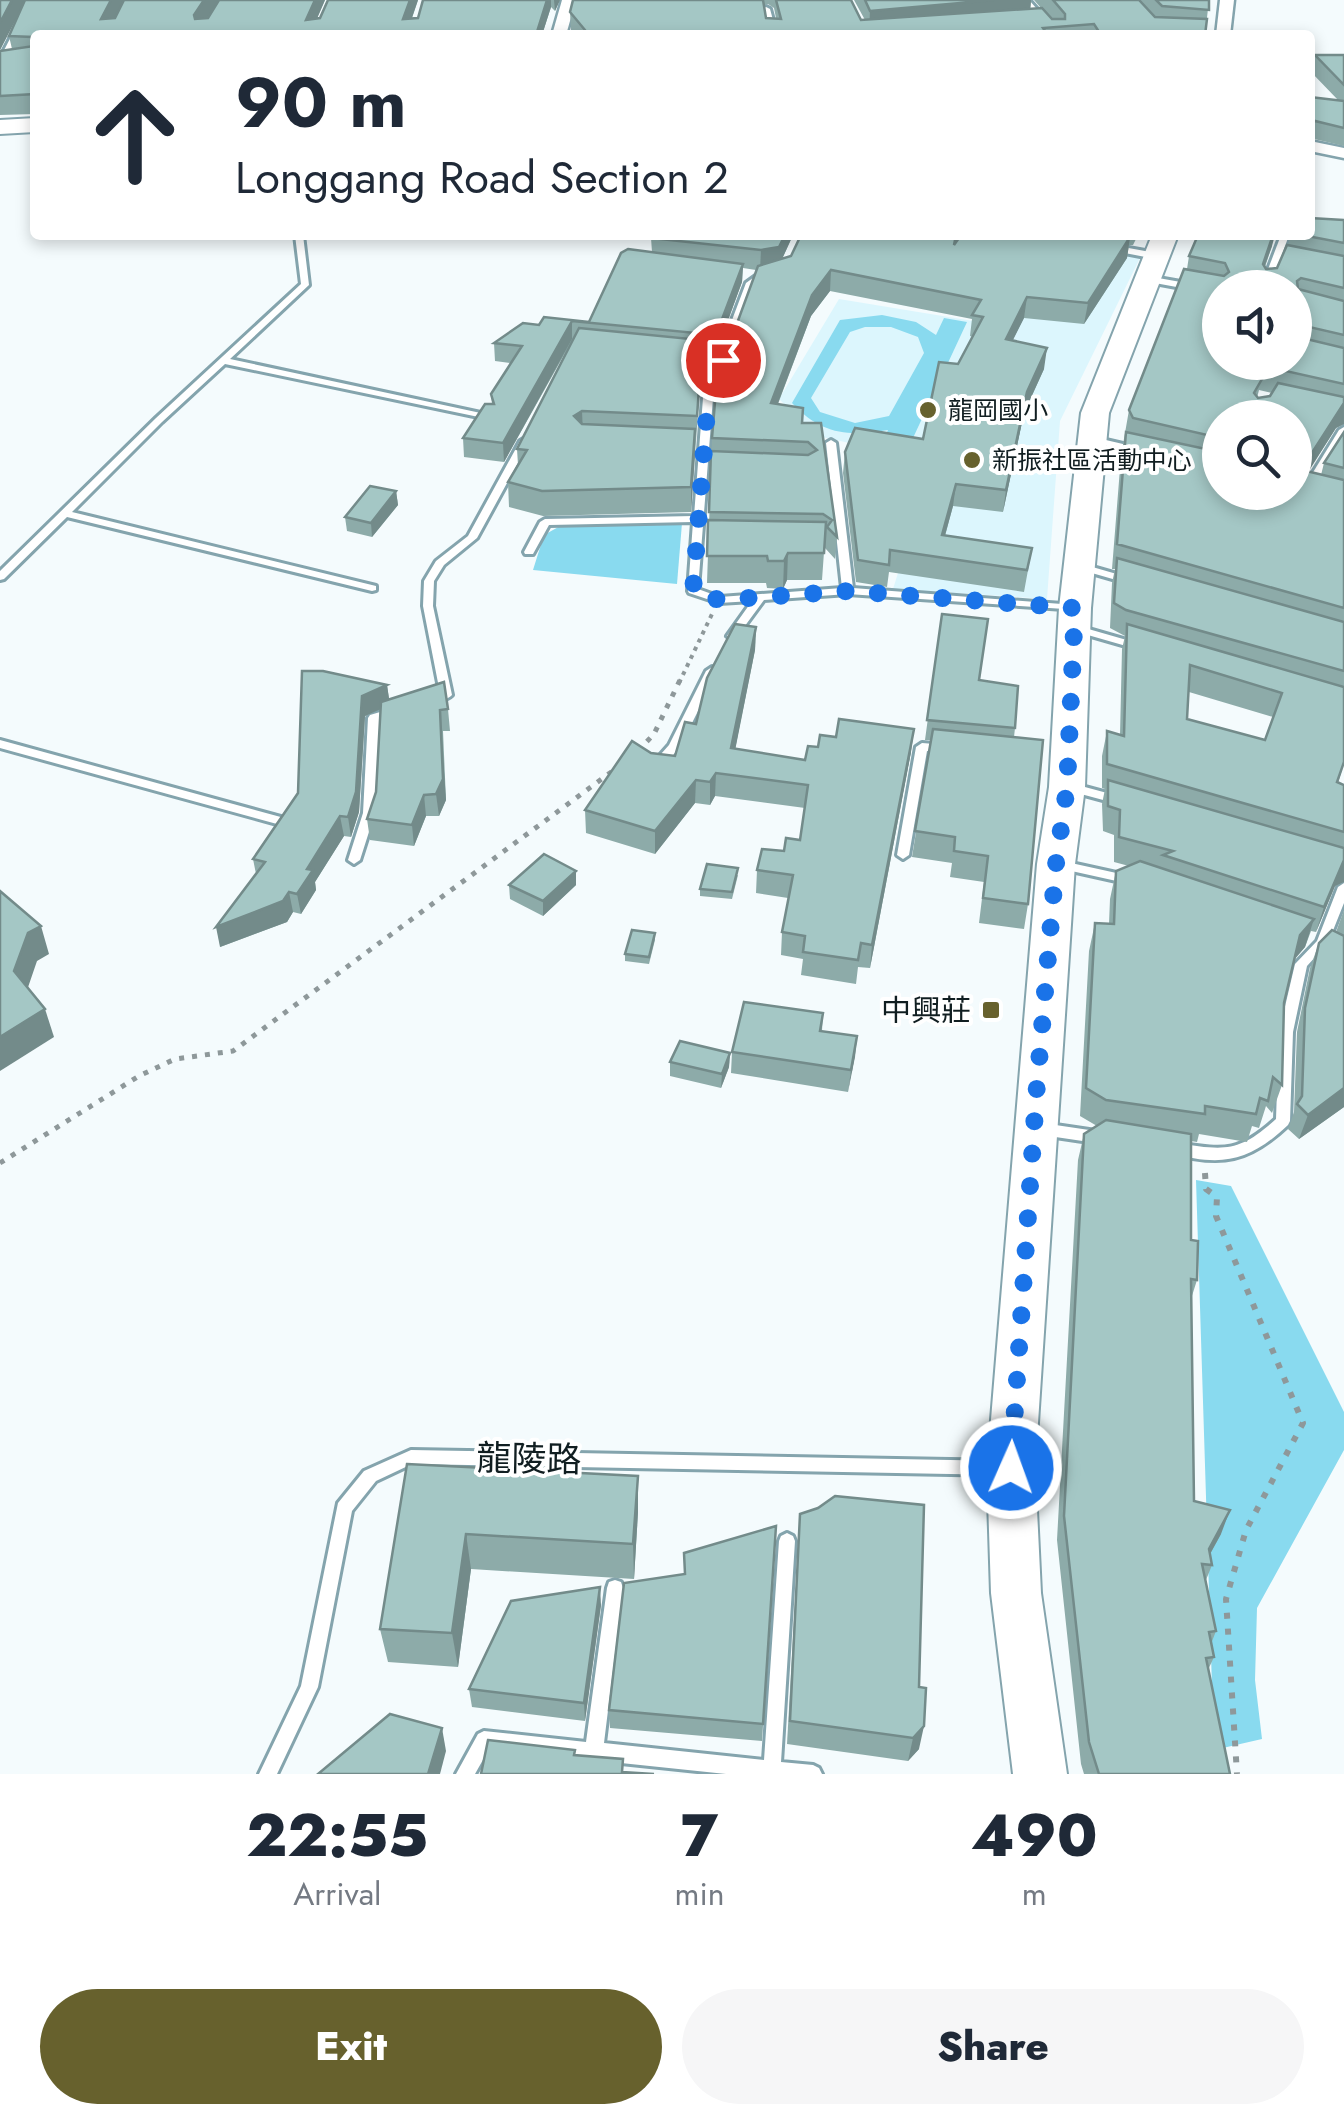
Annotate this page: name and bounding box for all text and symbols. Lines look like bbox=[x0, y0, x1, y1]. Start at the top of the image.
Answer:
text: 90 m bbox=[235, 52, 407, 153]
icon: ahead bbox=[70, 70, 200, 200]
text: Longgang Road Section 2 bbox=[235, 145, 729, 210]
map controls bbox=[1202, 270, 1312, 510]
button: sound bbox=[1202, 270, 1312, 380]
pin bbox=[681, 318, 766, 403]
icon: arrive bbox=[696, 333, 751, 388]
place label: 龍岡國小 bbox=[948, 392, 1048, 428]
marker: 龍岡國小 bbox=[917, 399, 939, 421]
button: search bbox=[1202, 400, 1312, 510]
place label: 新振社區活動中心 bbox=[992, 442, 1192, 478]
marker: 新振社區活動中心 bbox=[961, 449, 983, 471]
place label: 中興莊 bbox=[881, 989, 971, 1032]
marker: 中興莊 bbox=[980, 999, 1002, 1021]
position arrow bbox=[959, 1416, 1063, 1520]
street label: 龍陵路 bbox=[476, 1433, 582, 1485]
text: 22:55 bbox=[246, 1792, 428, 1879]
text: 7 bbox=[681, 1792, 718, 1879]
text: 490 bbox=[971, 1792, 1098, 1879]
text: Arrival bbox=[293, 1871, 381, 1917]
text: min bbox=[675, 1871, 725, 1917]
text: m bbox=[1022, 1871, 1047, 1917]
button: Exit bbox=[40, 1989, 662, 2104]
button: Share bbox=[682, 1989, 1304, 2104]

